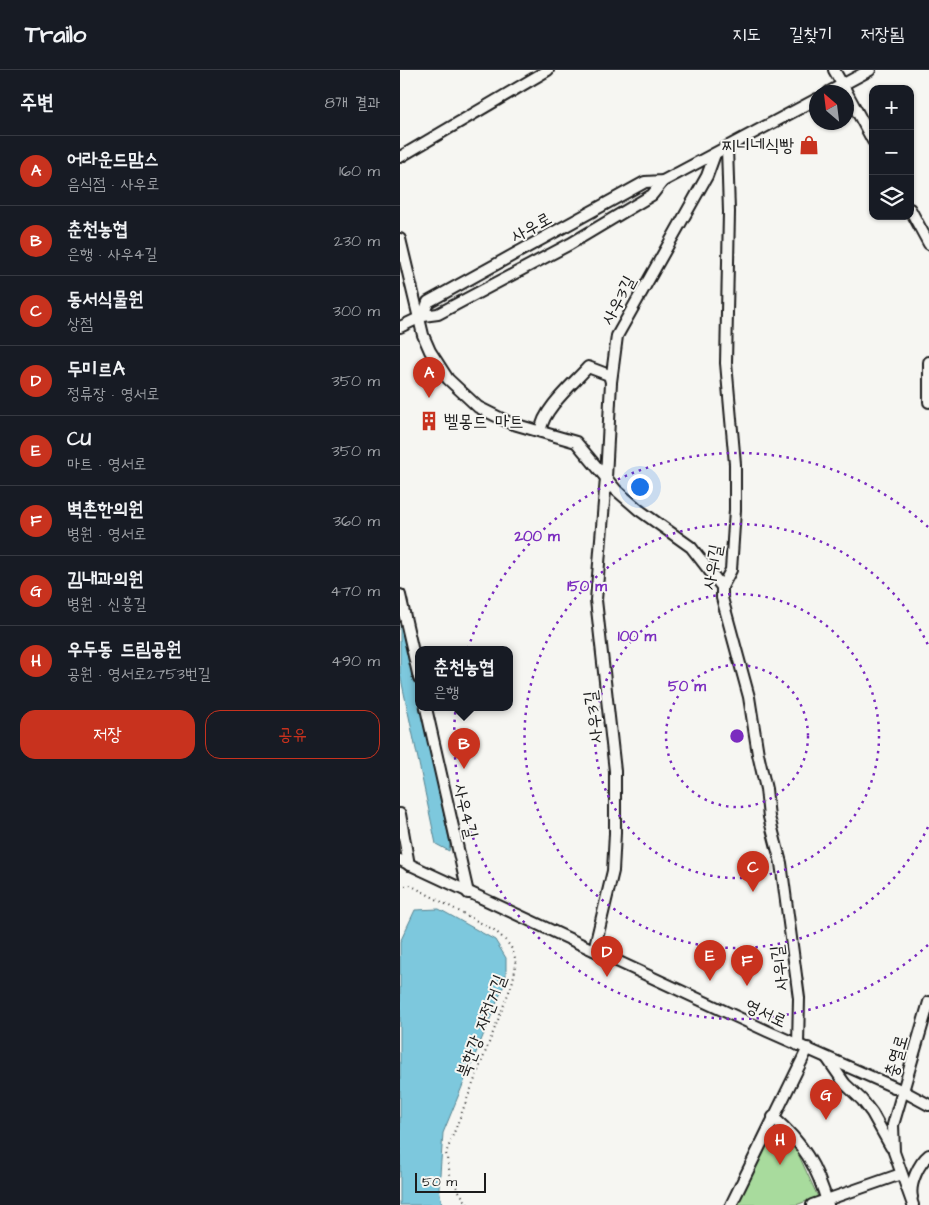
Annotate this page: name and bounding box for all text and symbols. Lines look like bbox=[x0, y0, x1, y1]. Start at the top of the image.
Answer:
text: Trailo bbox=[25, 18, 86, 52]
text: 지도 bbox=[732, 22, 761, 47]
text: 길찾기 bbox=[789, 22, 833, 47]
text: 저장됨 bbox=[861, 22, 904, 47]
north arrow bbox=[809, 85, 854, 130]
map controls bbox=[869, 85, 914, 220]
button: + bbox=[869, 85, 914, 130]
text: 주변 bbox=[20, 88, 54, 117]
text: 8개 결과 bbox=[325, 92, 380, 114]
button: − bbox=[869, 130, 914, 175]
place label: 찌니네식빵 bbox=[722, 133, 795, 158]
shop icon: 찌니네식빵 bbox=[798, 134, 820, 156]
text: 어라운드맘스 bbox=[67, 146, 159, 173]
text: A bbox=[31, 160, 41, 182]
text: 160 m bbox=[339, 160, 380, 182]
text: 음식점 · 사우로 bbox=[67, 173, 159, 195]
button: layers bbox=[869, 175, 914, 220]
street label: 사우로 bbox=[506, 206, 556, 249]
text: 춘천농협 bbox=[67, 216, 128, 243]
text: B bbox=[30, 230, 42, 252]
text: 230 m bbox=[334, 230, 380, 252]
text: 은행 · 사우4길 bbox=[67, 243, 157, 265]
street label: 사우3길 bbox=[595, 271, 642, 329]
text: 동서식물원 bbox=[67, 286, 143, 313]
text: C bbox=[30, 300, 42, 322]
text: 300 m bbox=[333, 300, 380, 322]
text: 상점 bbox=[67, 313, 93, 335]
text: 두미르A bbox=[67, 356, 125, 383]
pin: A bbox=[413, 357, 445, 398]
text: D bbox=[31, 370, 41, 392]
text: 350 m bbox=[332, 370, 380, 392]
text: 정류장 · 영서로 bbox=[67, 383, 159, 405]
place label: 벨몽드 마트 bbox=[444, 409, 524, 434]
building icon: 벨몽드 마트 bbox=[418, 410, 440, 432]
text: CU bbox=[67, 426, 91, 453]
text: E bbox=[31, 440, 41, 462]
text: 350 m bbox=[332, 440, 380, 462]
text: 마트 · 영서로 bbox=[67, 453, 146, 475]
your location bbox=[627, 474, 653, 500]
text: 벽촌한의원 bbox=[67, 496, 143, 523]
text: F bbox=[30, 510, 42, 532]
text: 360 m bbox=[333, 510, 380, 532]
text: 병원 · 영서로 bbox=[67, 523, 146, 545]
text: 200 m bbox=[513, 526, 560, 547]
street label: 사우1길 bbox=[696, 542, 729, 592]
text: 김내과의원 bbox=[67, 566, 143, 593]
text: 150 m bbox=[567, 576, 607, 597]
text: G bbox=[30, 580, 42, 602]
text: 470 m bbox=[330, 580, 380, 602]
text: 병원 · 신흥길 bbox=[67, 593, 146, 615]
text: 100 m bbox=[618, 626, 657, 647]
text: 우두동 드림공원 bbox=[67, 636, 182, 663]
popup bbox=[415, 646, 513, 711]
text: H bbox=[31, 650, 41, 672]
text: 490 m bbox=[331, 650, 380, 672]
text: 춘천농협 bbox=[433, 654, 495, 681]
text: 공원 · 영서로2753번길 bbox=[67, 663, 211, 685]
text: 50 m bbox=[668, 676, 706, 697]
text: 은행 bbox=[433, 681, 459, 703]
street label: 사우3길 bbox=[578, 689, 609, 745]
button: 저장 bbox=[20, 710, 195, 759]
button: 공유 bbox=[205, 710, 380, 759]
centre of rings bbox=[728, 727, 746, 745]
pin: B bbox=[448, 728, 480, 769]
street label: 사우4길 bbox=[447, 781, 484, 842]
pin: C bbox=[737, 851, 769, 892]
pin: D bbox=[591, 936, 623, 977]
pin: E bbox=[694, 940, 726, 981]
street label: 사우1길 bbox=[764, 943, 795, 992]
pin: F bbox=[731, 945, 763, 986]
street label: 북한강 자전거길 bbox=[450, 971, 513, 1081]
street label: 영서로 bbox=[741, 993, 791, 1034]
street label: 충열로 bbox=[878, 1032, 914, 1080]
pin: G bbox=[810, 1079, 842, 1120]
pin: H bbox=[764, 1124, 796, 1165]
scale bar bbox=[415, 1170, 486, 1193]
text: 50 m bbox=[422, 1172, 457, 1192]

